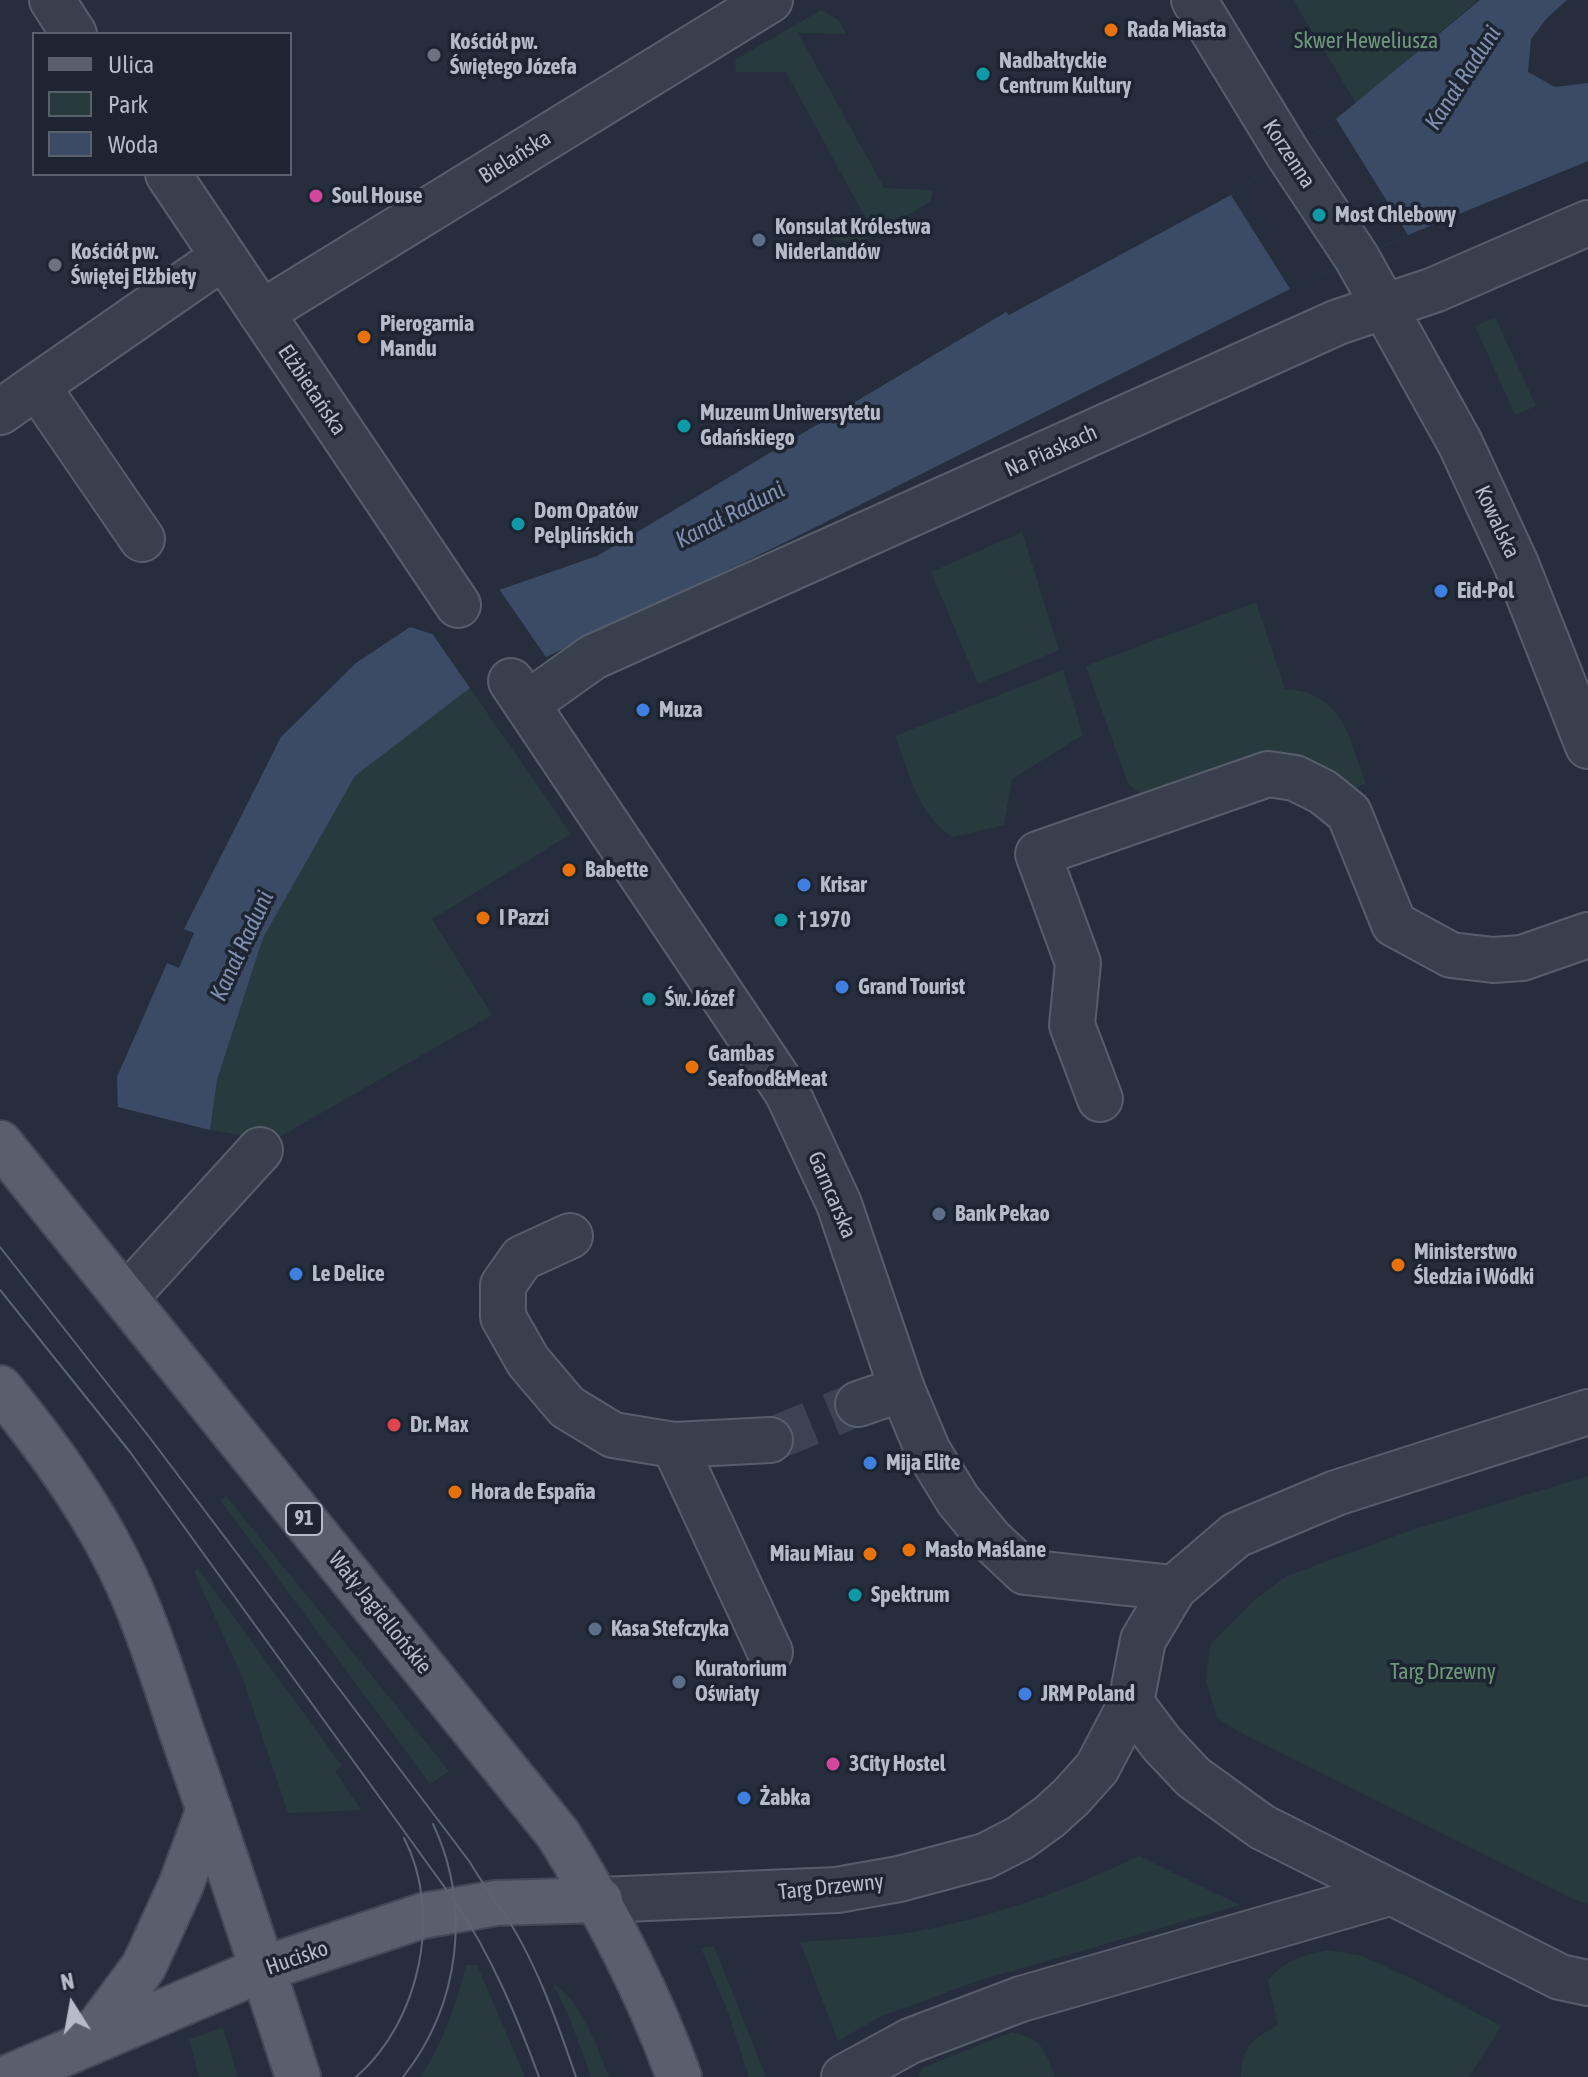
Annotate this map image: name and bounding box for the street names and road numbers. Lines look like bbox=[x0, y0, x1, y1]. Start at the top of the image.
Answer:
street label: Korzenna bbox=[1257, 115, 1321, 193]
street label: Bielańska bbox=[474, 125, 556, 189]
street label: Elżbietańska bbox=[272, 340, 352, 440]
street label: Na Piaskach bbox=[1001, 419, 1101, 483]
street label: Kowalska bbox=[1469, 481, 1525, 563]
street label: Garncarska bbox=[802, 1148, 862, 1242]
road number: 91 bbox=[286, 1503, 322, 1535]
street label: Wały Jagiellońskie bbox=[323, 1547, 437, 1679]
street label: Targ Drzewny bbox=[777, 1868, 885, 1906]
street label: Hucisko bbox=[262, 1935, 332, 1981]

